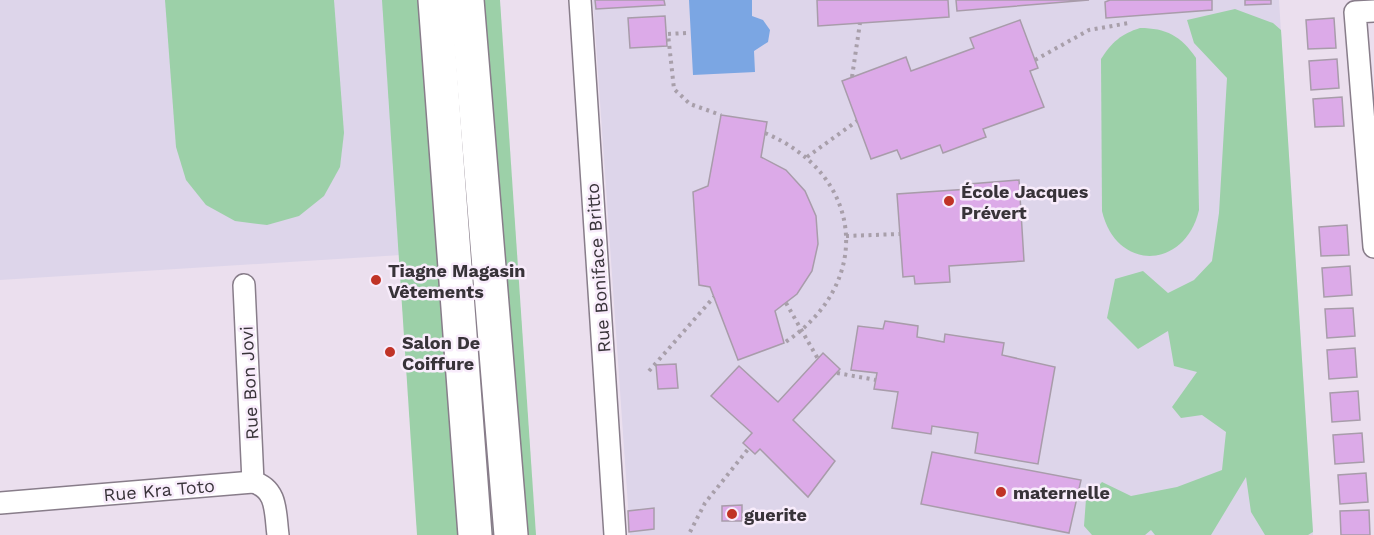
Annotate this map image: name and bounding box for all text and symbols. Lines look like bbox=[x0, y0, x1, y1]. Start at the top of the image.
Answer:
place label: École Jacques Prévert bbox=[961, 181, 1089, 223]
street label: Rue Boniface Britto bbox=[582, 183, 614, 353]
marker: École Jacques Prévert bbox=[942, 194, 956, 208]
place label: Tiagne Magasin Vêtements bbox=[388, 260, 525, 302]
marker: Tiagne Magasin Vêtements bbox=[369, 273, 383, 287]
street label: Rue Bon Jovi bbox=[236, 326, 262, 440]
place label: Salon De Coiffure bbox=[402, 332, 480, 374]
marker: Salon De Coiffure bbox=[383, 345, 397, 359]
street label: Rue Kra Toto bbox=[102, 475, 216, 505]
place label: maternelle bbox=[1013, 482, 1110, 503]
marker: maternelle bbox=[994, 485, 1008, 499]
place label: guerite bbox=[744, 504, 807, 525]
marker: guerite bbox=[725, 507, 739, 521]

